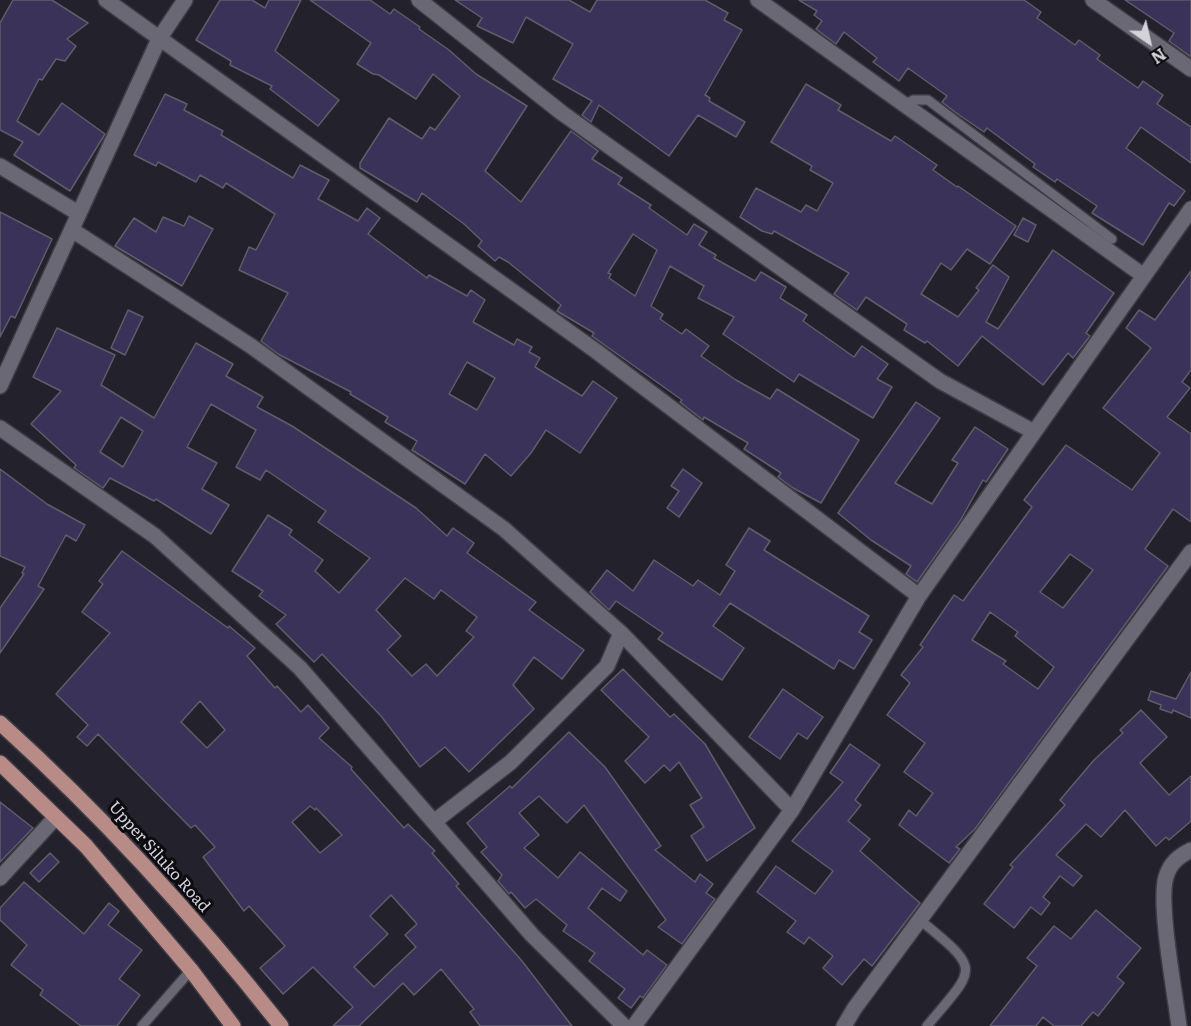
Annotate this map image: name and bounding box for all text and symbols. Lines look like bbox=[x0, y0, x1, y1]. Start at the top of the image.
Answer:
north arrow bbox=[1119, 12, 1179, 72]
text: N bbox=[1147, 43, 1171, 71]
street label: Upper Siluko Road bbox=[104, 798, 214, 916]

